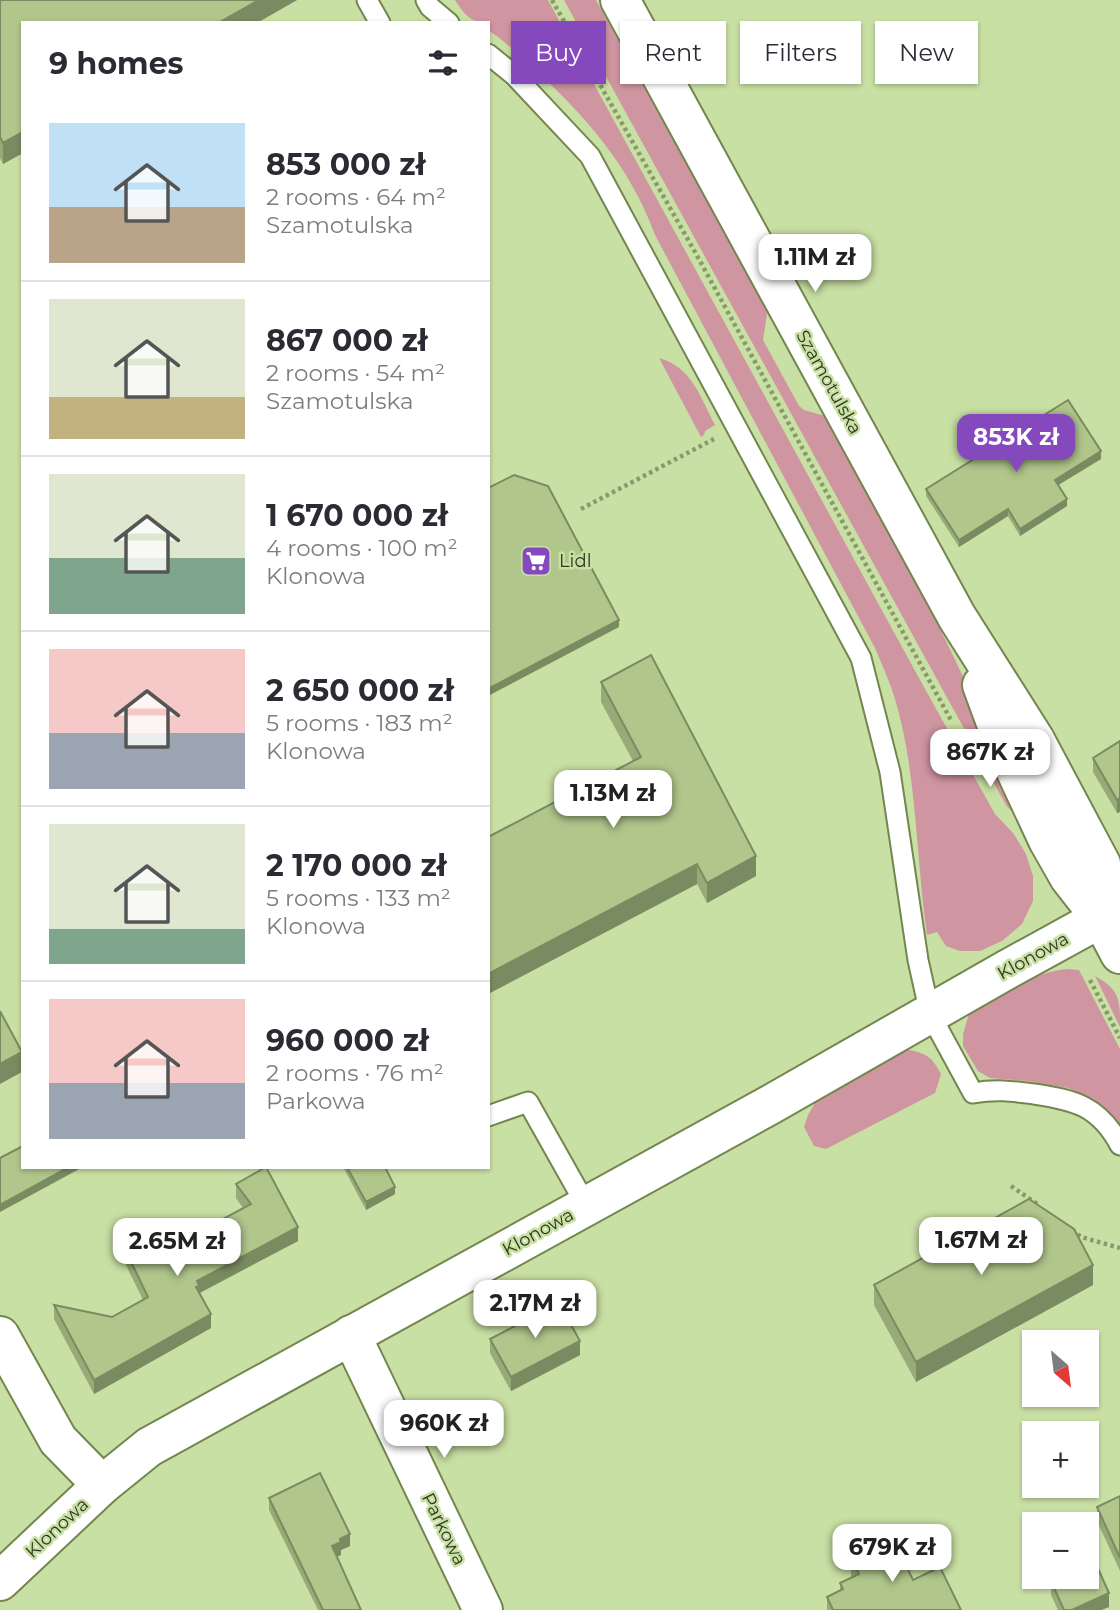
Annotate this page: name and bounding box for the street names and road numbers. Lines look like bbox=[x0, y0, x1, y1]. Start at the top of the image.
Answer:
street label: Szamotulska bbox=[791, 326, 867, 438]
street label: Klonowa bbox=[993, 927, 1073, 985]
street label: Klonowa bbox=[498, 1203, 578, 1261]
street label: Parkowa bbox=[417, 1489, 471, 1569]
street label: Klonowa bbox=[21, 1493, 93, 1563]

